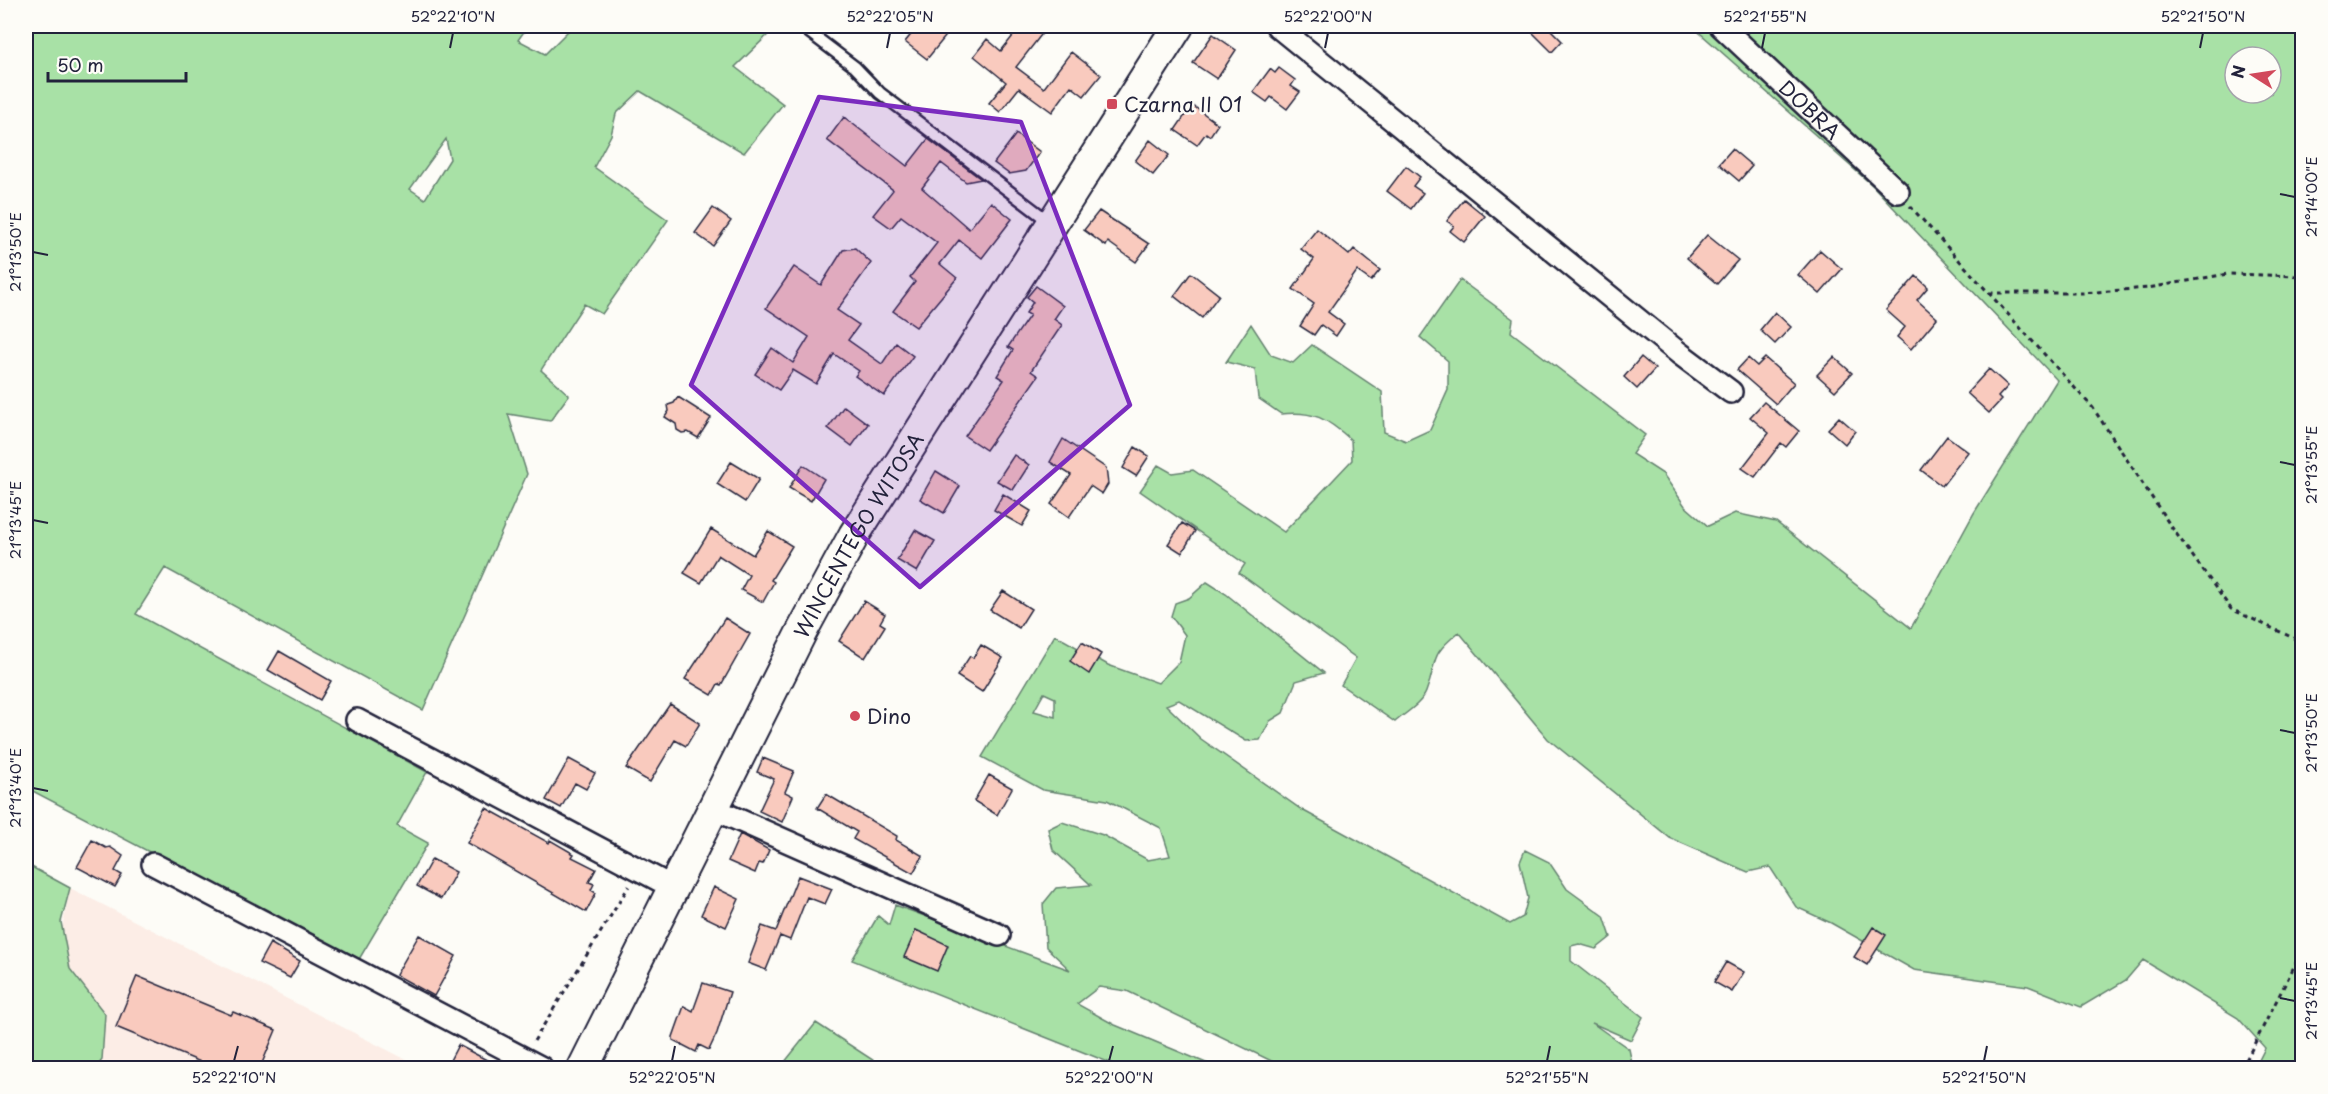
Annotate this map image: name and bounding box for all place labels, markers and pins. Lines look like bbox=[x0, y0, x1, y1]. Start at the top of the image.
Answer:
place label: Czarna II 01 bbox=[1124, 89, 1242, 119]
marker: Czarna II 01 bbox=[1105, 97, 1119, 111]
place label: Dino bbox=[867, 701, 911, 731]
marker: Dino bbox=[848, 709, 862, 723]

